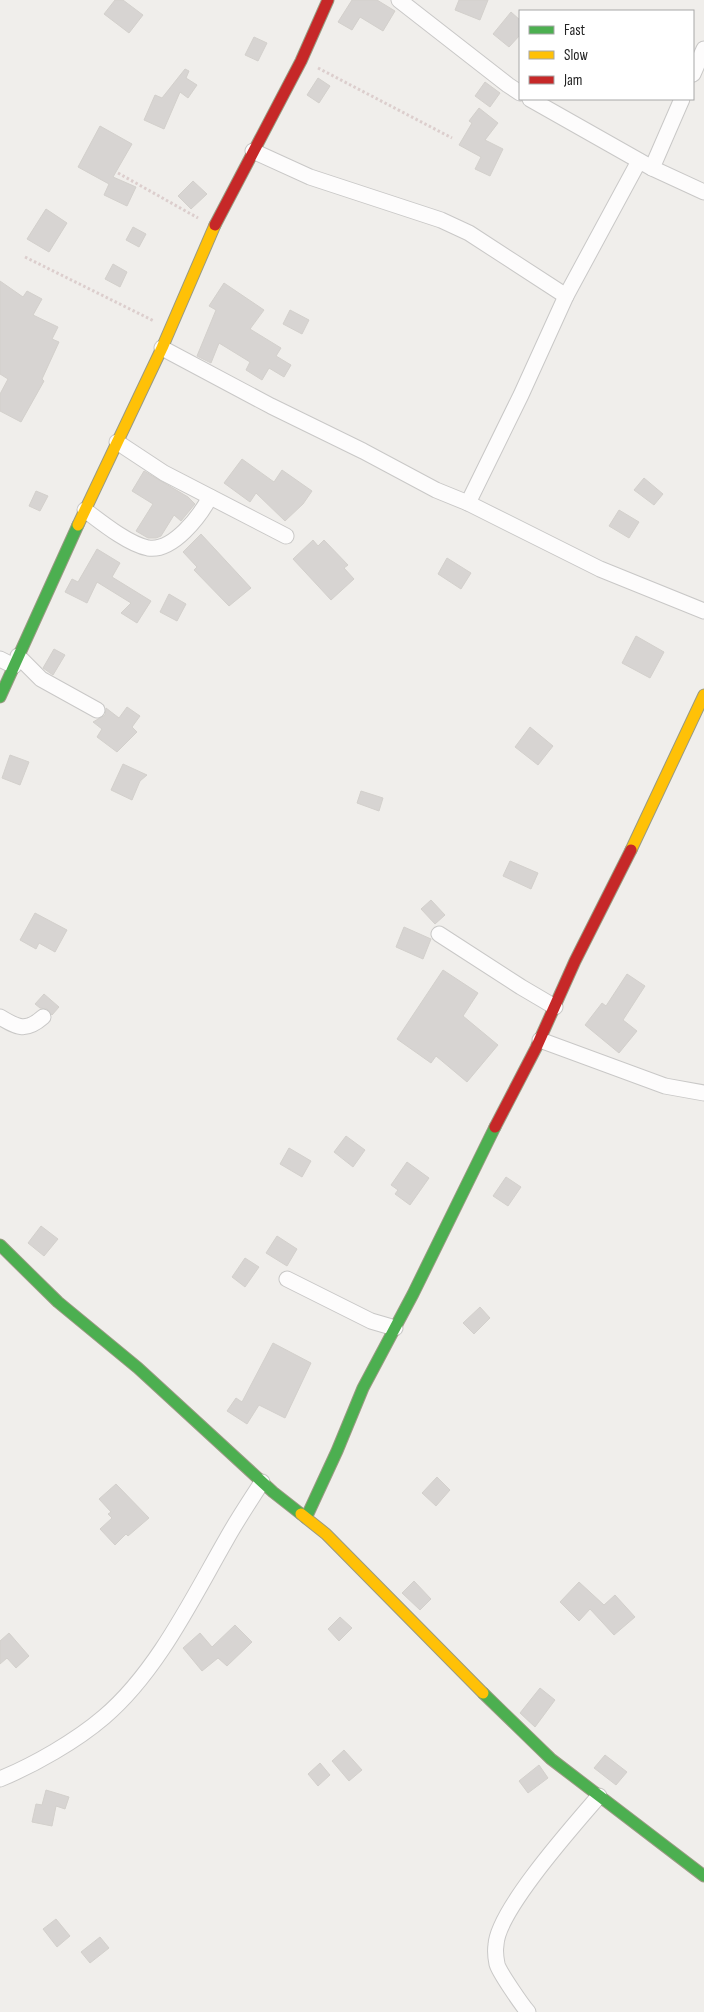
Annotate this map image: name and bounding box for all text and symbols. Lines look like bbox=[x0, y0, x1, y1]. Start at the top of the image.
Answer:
legend bbox=[519, 10, 694, 100]
text: Fast bbox=[564, 21, 586, 40]
text: Slow bbox=[564, 46, 588, 65]
text: Jam bbox=[563, 71, 582, 90]

